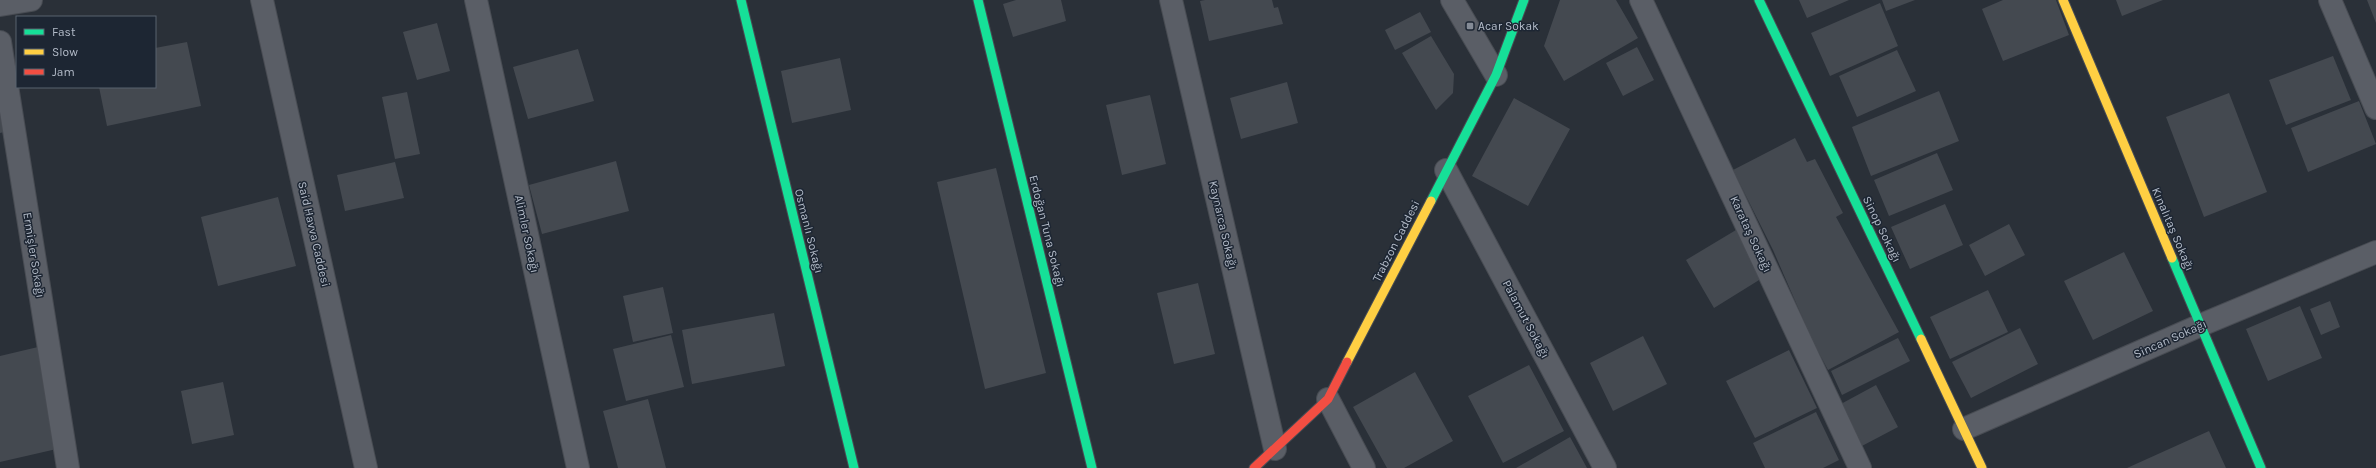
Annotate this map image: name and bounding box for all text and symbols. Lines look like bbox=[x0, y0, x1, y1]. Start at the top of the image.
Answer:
legend bbox=[16, 16, 156, 88]
place label: Acar Sokak bbox=[1478, 19, 1539, 33]
marker: Acar Sokak bbox=[1465, 21, 1475, 31]
text: Fast bbox=[52, 25, 76, 39]
text: Slow bbox=[52, 45, 78, 59]
text: Jam bbox=[52, 65, 75, 79]
street label: Erdoğan Tuna Sokağı bbox=[1026, 174, 1068, 288]
street label: Kaynarca Sokağı bbox=[1206, 179, 1240, 271]
street label: Said Havva Caddesi bbox=[295, 180, 333, 288]
street label: Kınalıtaş Sokağı bbox=[2149, 185, 2197, 273]
street label: Osmanlı Sokağı bbox=[792, 187, 826, 275]
street label: Alimler Sokağı bbox=[512, 194, 542, 274]
street label: Karataş Sokağı bbox=[1727, 194, 1775, 274]
street label: Sinop Sokağı bbox=[1860, 194, 1904, 264]
street label: Trabzon Caddesi bbox=[1369, 198, 1423, 284]
street label: Ermişler Sokağı bbox=[20, 211, 48, 299]
street label: Palamut Sokağı bbox=[1499, 277, 1553, 361]
street label: Sincan Sokağı bbox=[2131, 317, 2209, 361]

